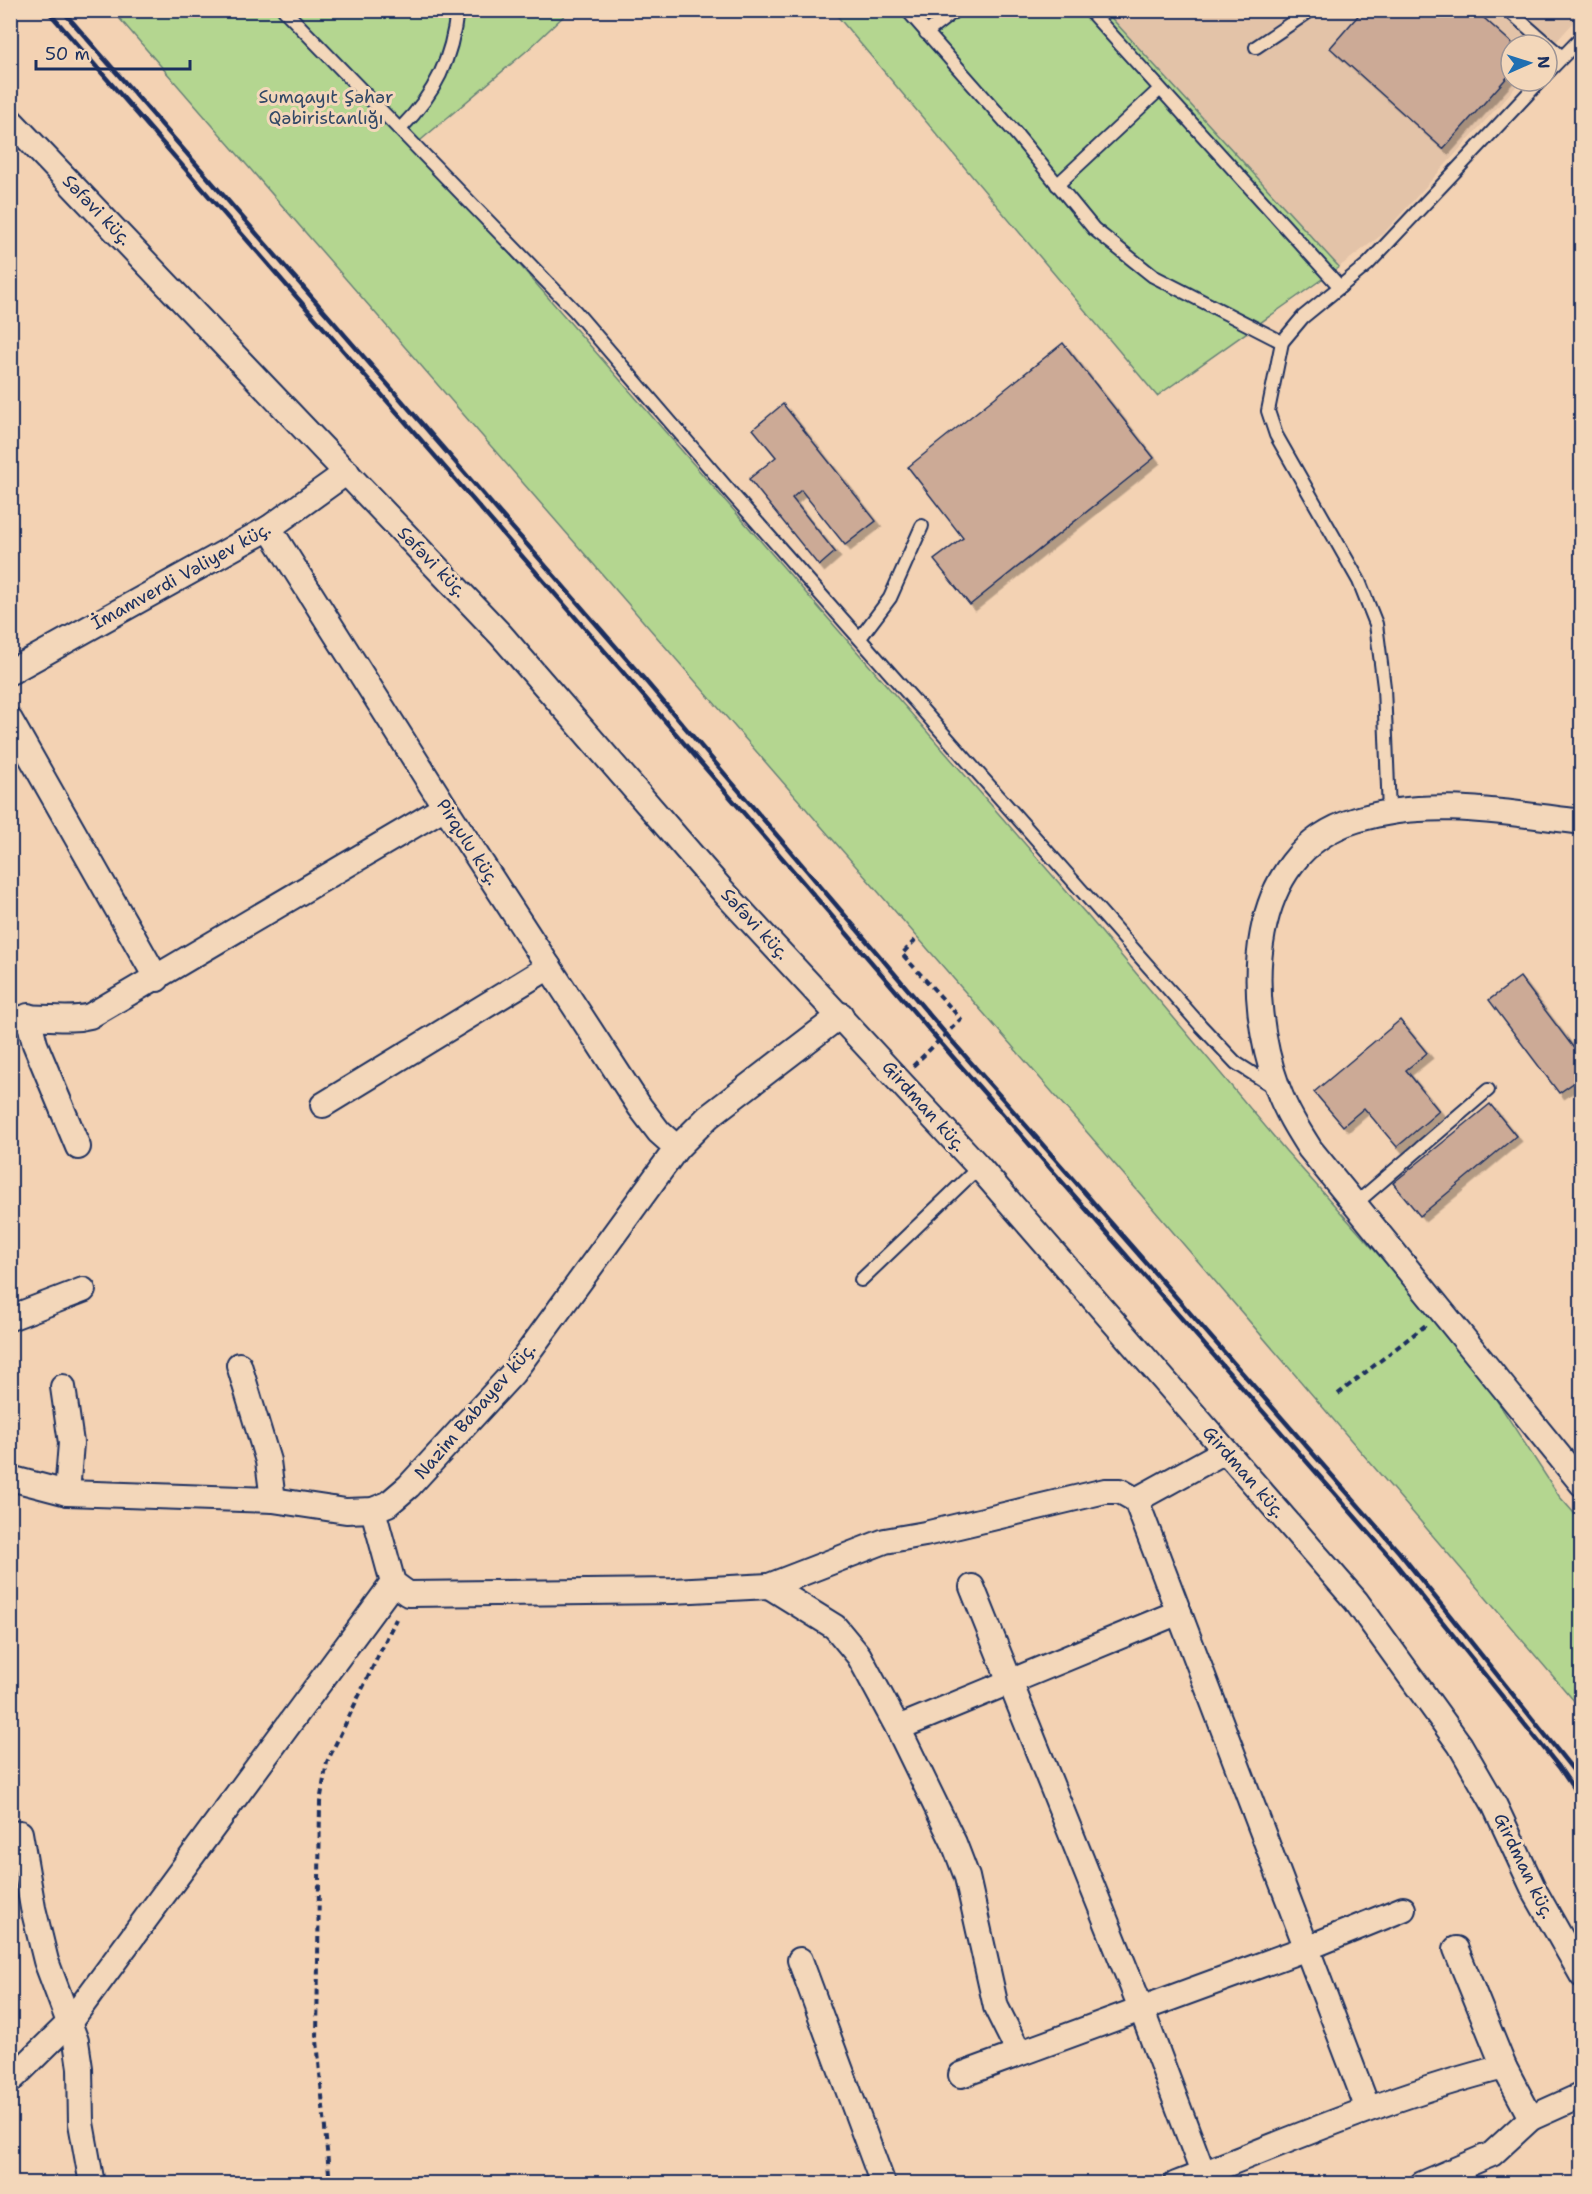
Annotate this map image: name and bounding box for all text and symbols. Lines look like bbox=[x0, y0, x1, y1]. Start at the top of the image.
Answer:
scale bar bbox=[36, 33, 190, 71]
north arrow bbox=[1499, 33, 1559, 93]
text: 50 m bbox=[45, 42, 90, 66]
text: N bbox=[1533, 55, 1554, 69]
park label: Sumqayıt Şəhər Qəbiristanlığı bbox=[258, 85, 394, 130]
street label: Səfəvi küç. bbox=[57, 169, 137, 251]
street label: İmamverdi Vəliyev küç. bbox=[87, 517, 275, 635]
street label: Səfəvi küç. bbox=[392, 521, 472, 603]
street label: Pirqulu küç. bbox=[431, 794, 505, 890]
street label: Səfəvi küç. bbox=[716, 883, 794, 965]
street label: Girdman küç. bbox=[877, 1055, 971, 1157]
street label: Nazim Babayev küç. bbox=[409, 1337, 541, 1485]
street label: Girdman küç. bbox=[1197, 1421, 1291, 1523]
street label: Girdman küç. bbox=[1488, 1809, 1560, 1923]

